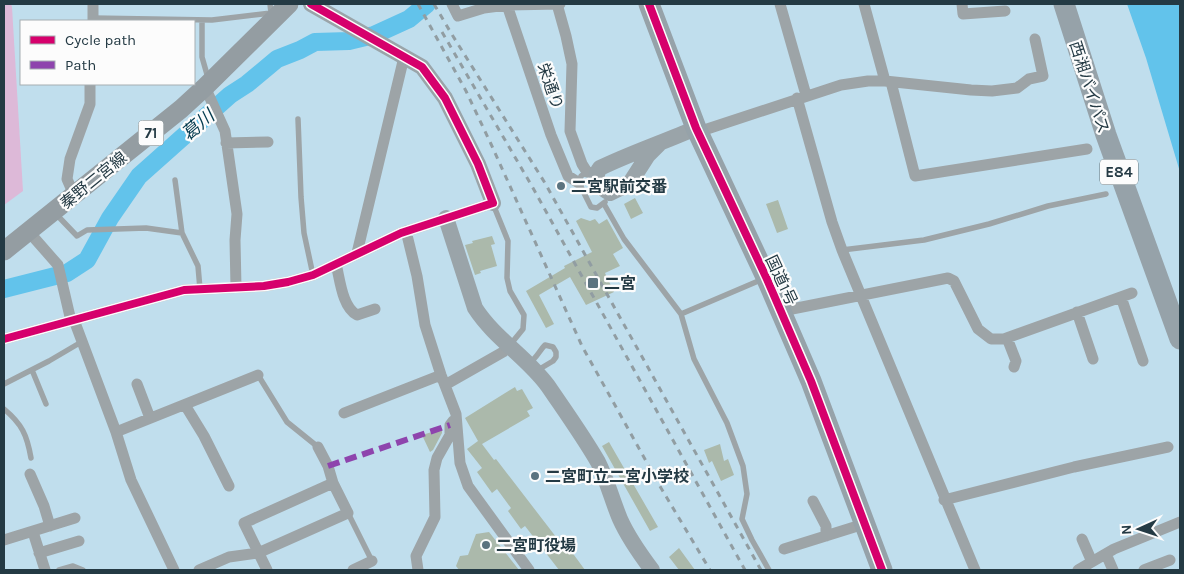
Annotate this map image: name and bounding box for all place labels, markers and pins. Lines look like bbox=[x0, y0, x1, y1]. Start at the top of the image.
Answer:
place label: 二宮駅前交番 bbox=[571, 177, 667, 196]
marker: 二宮駅前交番 bbox=[555, 180, 567, 192]
place label: 二宮 bbox=[604, 274, 636, 293]
marker: 二宮 bbox=[586, 276, 600, 290]
place label: 二宮町立二宮小学校 bbox=[545, 467, 689, 486]
marker: 二宮町立二宮小学校 bbox=[529, 470, 541, 482]
place label: 二宮町役場 bbox=[496, 536, 576, 555]
marker: 二宮町役場 bbox=[480, 539, 492, 551]

